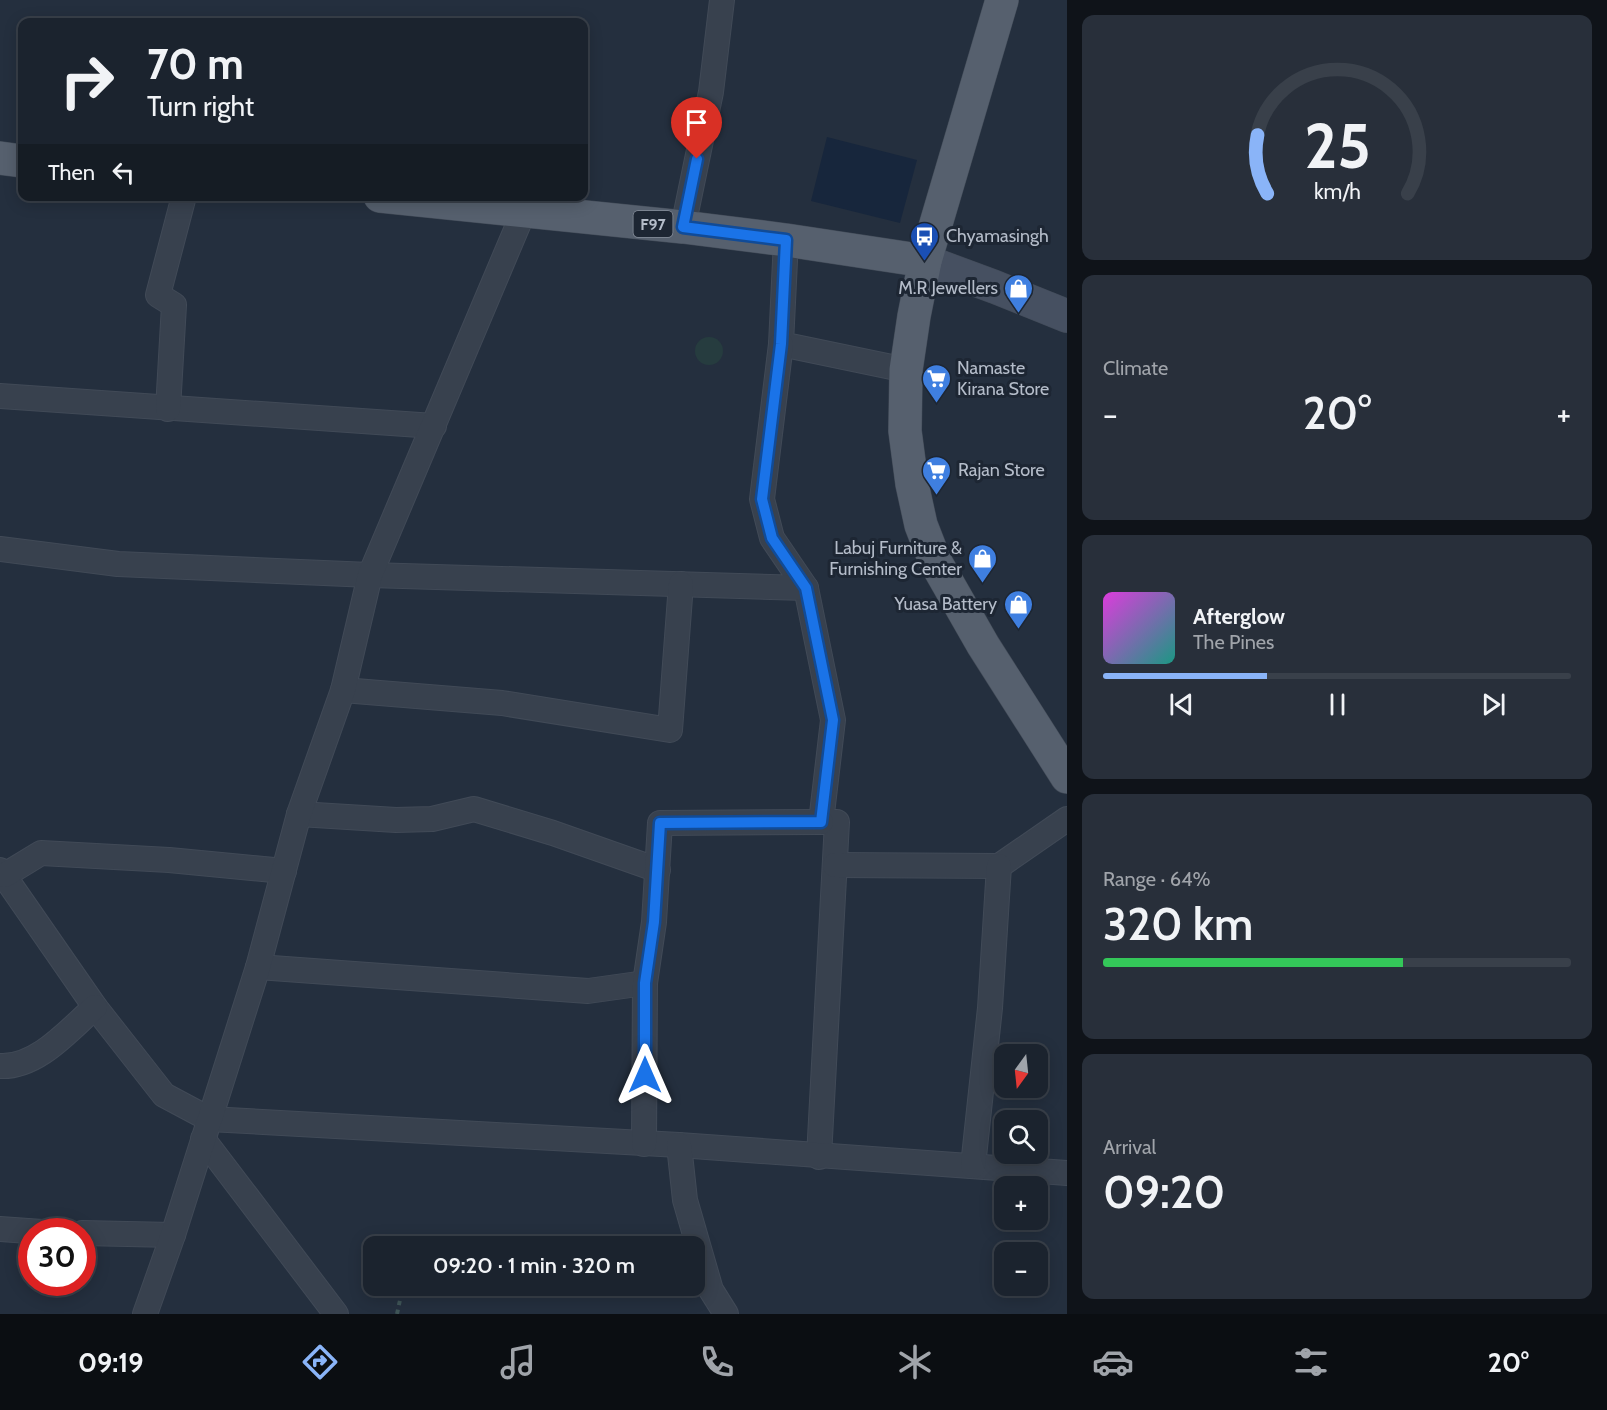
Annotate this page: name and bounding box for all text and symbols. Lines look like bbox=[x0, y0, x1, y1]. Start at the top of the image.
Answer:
text: 70 m bbox=[147, 38, 244, 90]
icon: right bbox=[48, 42, 126, 120]
text: Turn right bbox=[147, 90, 254, 123]
pin bbox=[671, 97, 722, 159]
icon: arrive bbox=[680, 106, 713, 139]
text: 25 bbox=[1304, 109, 1370, 185]
icon: left bbox=[107, 156, 140, 189]
text: Then bbox=[48, 159, 95, 186]
text: km/h bbox=[1314, 179, 1360, 205]
road number: F97 bbox=[634, 211, 672, 237]
bus stop icon: Chyamasingh bbox=[909, 220, 941, 262]
place label: Chyamasingh bbox=[946, 225, 1049, 247]
shop icon: M.R Jewellers bbox=[1003, 272, 1035, 314]
place label: M.R Jewellers bbox=[898, 277, 998, 299]
text: Climate bbox=[1103, 356, 1168, 380]
place label: Namaste Kirana Store bbox=[957, 357, 1049, 400]
supermarket icon: Namaste Kirana Store bbox=[920, 362, 952, 404]
text: 20° bbox=[1303, 386, 1371, 440]
text: − bbox=[1103, 394, 1118, 434]
text: + bbox=[1556, 394, 1571, 434]
supermarket icon: Rajan Store bbox=[921, 454, 953, 496]
place label: Rajan Store bbox=[958, 459, 1045, 481]
place label: Labuj Furniture & Furnishing Center bbox=[829, 537, 962, 580]
shop icon: Labuj Furniture & Furnishing Center bbox=[967, 542, 999, 584]
shop icon: Yuasa Battery bbox=[1002, 588, 1034, 630]
place label: Yuasa Battery bbox=[894, 593, 997, 615]
text: Afterglow bbox=[1193, 603, 1285, 630]
text: The Pines bbox=[1193, 630, 1274, 654]
icon: previous bbox=[1165, 688, 1198, 721]
icon: pause bbox=[1321, 688, 1354, 721]
icon: next bbox=[1477, 688, 1510, 721]
text: Range · 64% bbox=[1103, 867, 1211, 891]
text: 320 km bbox=[1103, 897, 1253, 951]
position arrow bbox=[613, 1043, 677, 1107]
north arrow bbox=[994, 1044, 1048, 1098]
map controls bbox=[994, 1044, 1048, 1296]
button: search bbox=[994, 1110, 1048, 1164]
text: Arrival bbox=[1103, 1135, 1156, 1159]
text: 09:20 bbox=[1103, 1165, 1225, 1219]
button: + bbox=[994, 1176, 1048, 1230]
speed limit sign: 30 bbox=[18, 1218, 96, 1296]
button: − bbox=[994, 1242, 1048, 1296]
text: 09:20 · 1 min · 320 m bbox=[433, 1252, 635, 1279]
icon: directions bbox=[299, 1341, 341, 1383]
icon: music bbox=[497, 1341, 539, 1383]
icon: phone bbox=[696, 1341, 738, 1383]
icon: climate bbox=[894, 1341, 936, 1383]
icon: car bbox=[1092, 1341, 1134, 1383]
icon: filters bbox=[1290, 1341, 1332, 1383]
text: 09:19 bbox=[78, 1346, 143, 1379]
text: 20° bbox=[1488, 1346, 1529, 1379]

